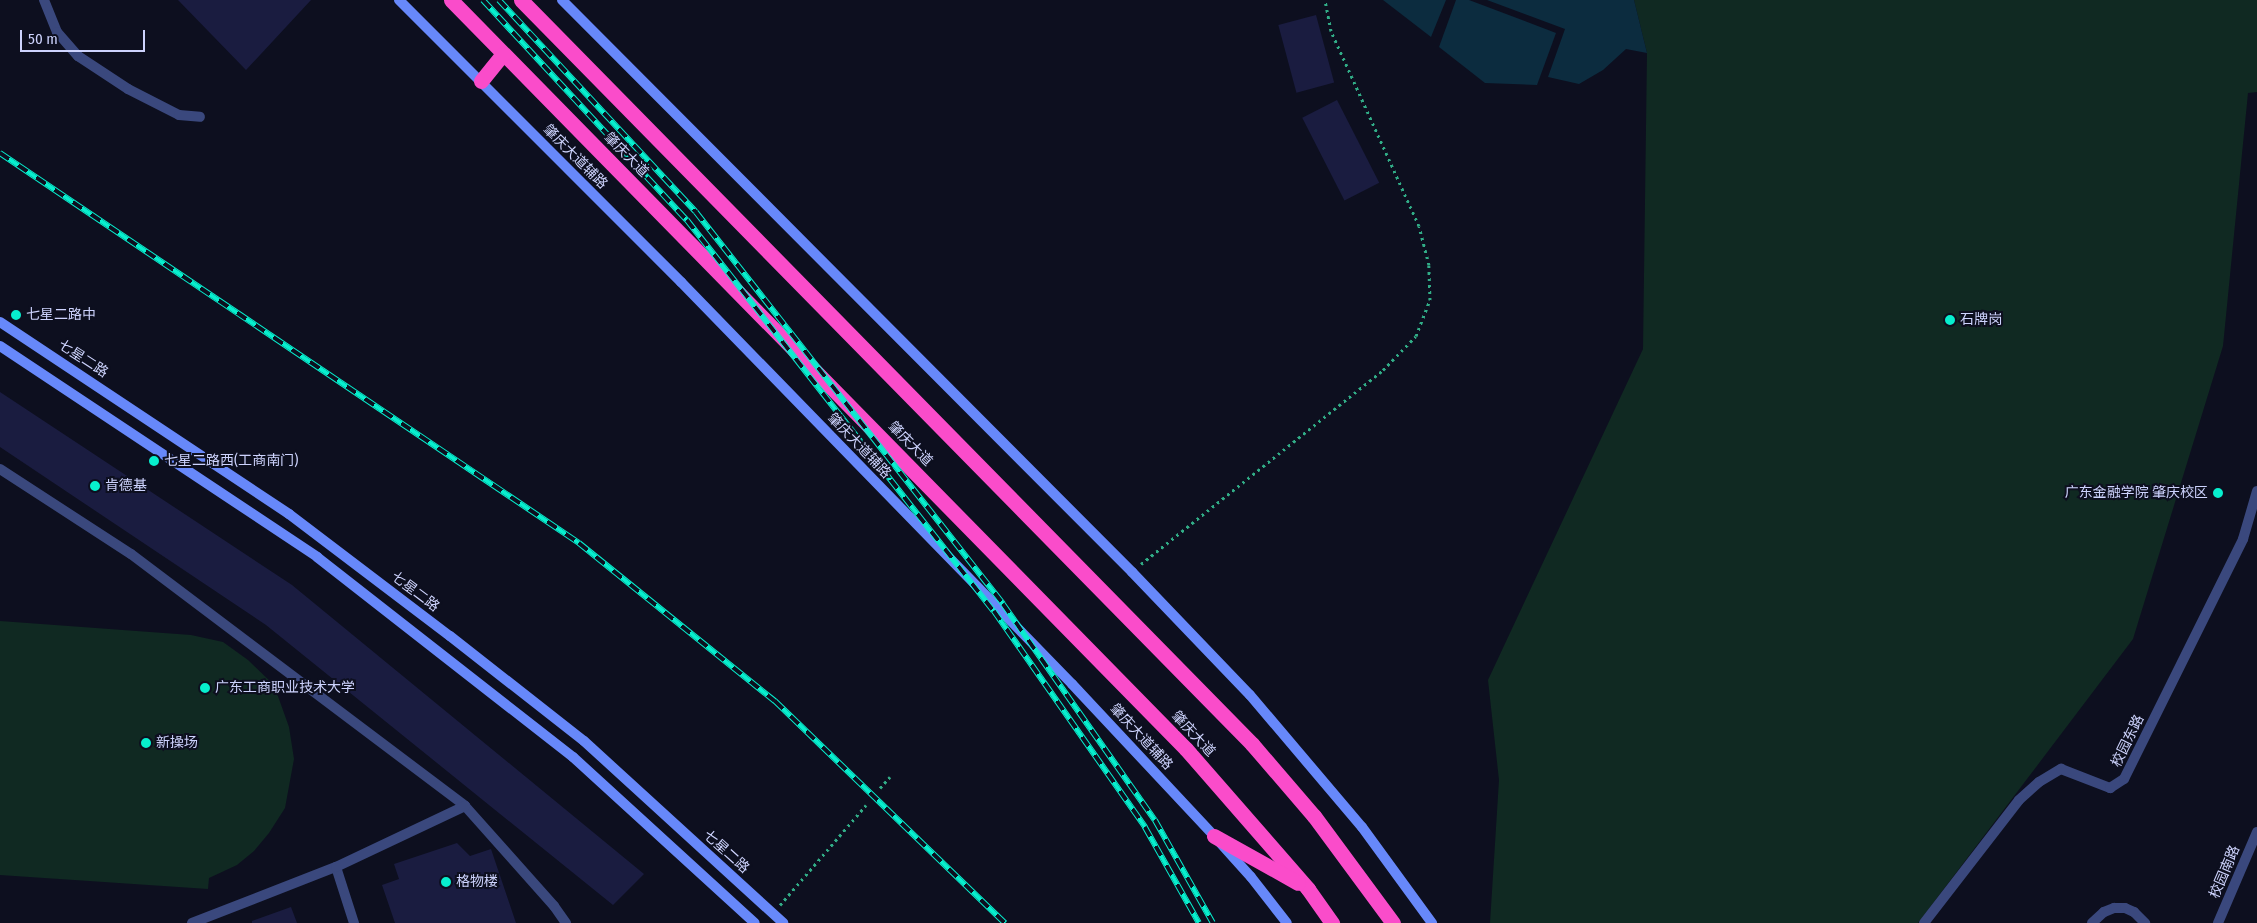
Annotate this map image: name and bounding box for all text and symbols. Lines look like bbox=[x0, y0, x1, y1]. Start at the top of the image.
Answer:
scale bar bbox=[22, 20, 148, 52]
text: 50 m bbox=[28, 30, 58, 48]
street label: 肇庆大道辅路 bbox=[539, 121, 611, 193]
street label: 肇庆大道 bbox=[600, 129, 652, 181]
place label: 七星二路中 bbox=[26, 307, 96, 323]
marker: 七星二路中 bbox=[10, 309, 22, 321]
place label: 石牌岗 bbox=[1960, 312, 2002, 328]
marker: 石牌岗 bbox=[1944, 314, 1956, 326]
street label: 七星二路 bbox=[55, 337, 111, 381]
street label: 肇庆大道辅路 bbox=[824, 410, 894, 482]
street label: 肇庆大道 bbox=[884, 418, 936, 470]
place label: 七星二路西(工商南门) bbox=[164, 453, 298, 469]
marker: 七星二路西(工商南门) bbox=[148, 455, 160, 467]
place label: 肯德基 bbox=[105, 478, 147, 494]
marker: 肯德基 bbox=[89, 480, 101, 492]
place label: 广东金融学院 肇庆校区 bbox=[2065, 485, 2208, 501]
marker: 广东金融学院 肇庆校区 bbox=[2212, 487, 2224, 499]
street label: 七星二路 bbox=[388, 568, 442, 616]
place label: 广东工商职业技术大学 bbox=[215, 680, 355, 696]
marker: 广东工商职业技术大学 bbox=[199, 682, 211, 694]
street label: 肇庆大道辅路 bbox=[1106, 701, 1176, 773]
street label: 肇庆大道 bbox=[1168, 708, 1218, 760]
street label: 校园东路 bbox=[2108, 712, 2148, 770]
place label: 新操场 bbox=[156, 735, 198, 751]
marker: 新操场 bbox=[140, 737, 152, 749]
street label: 七星二路 bbox=[700, 827, 752, 877]
street label: 校园南路 bbox=[2206, 843, 2244, 901]
place label: 格物楼 bbox=[456, 874, 498, 890]
marker: 格物楼 bbox=[440, 876, 452, 888]

